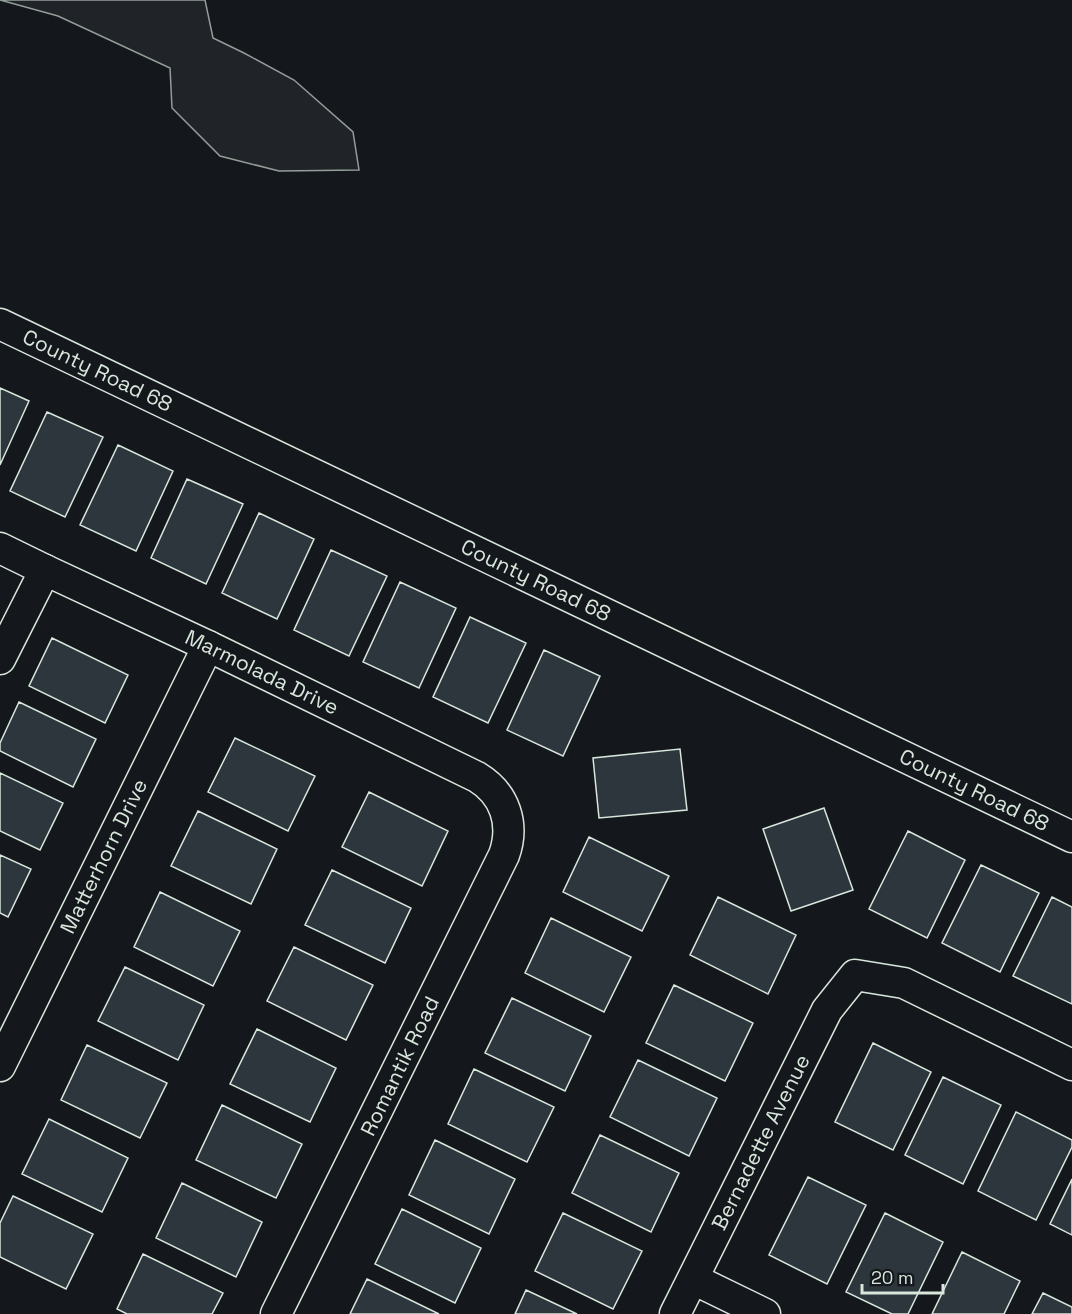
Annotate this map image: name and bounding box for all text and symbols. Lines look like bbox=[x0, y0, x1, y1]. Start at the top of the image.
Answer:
street label: County Road 68 bbox=[18, 323, 177, 417]
street label: County Road 68 bbox=[457, 533, 615, 627]
street label: Marmolada Drive bbox=[181, 623, 343, 721]
street label: County Road 68 bbox=[895, 742, 1054, 837]
street label: Matterhorn Drive bbox=[54, 774, 153, 938]
street label: Romantik Road bbox=[354, 992, 445, 1140]
street label: Bernadette Avenue bbox=[705, 1050, 816, 1234]
scale bar bbox=[862, 1257, 943, 1295]
text: 20 m bbox=[871, 1266, 914, 1289]

